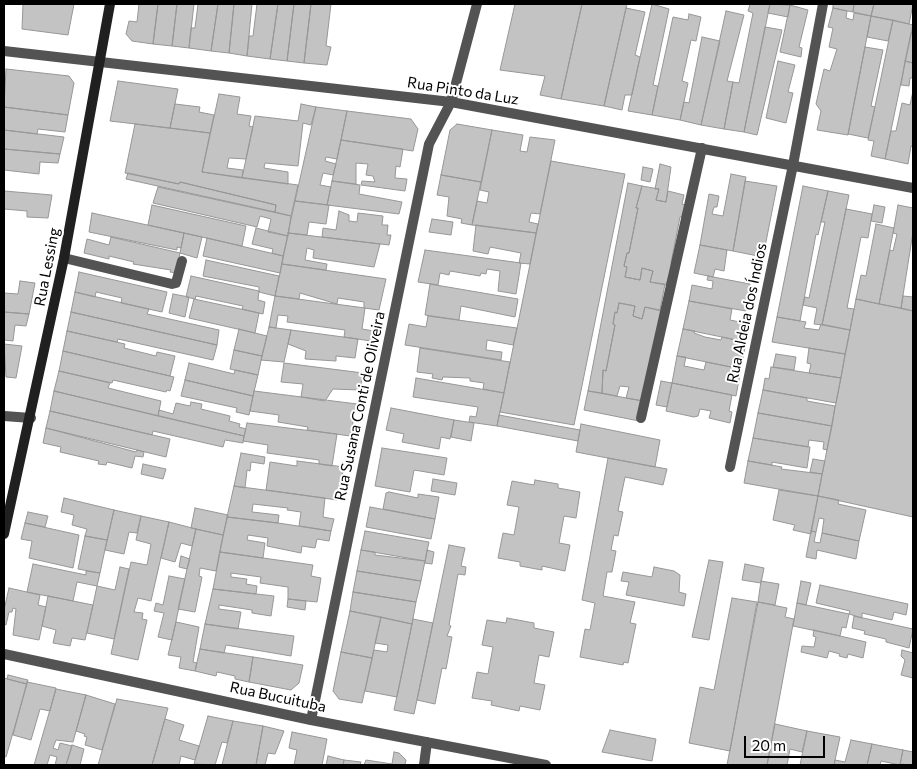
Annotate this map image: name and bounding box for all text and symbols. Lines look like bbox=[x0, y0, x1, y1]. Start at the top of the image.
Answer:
street label: Rua Pinto da Luz bbox=[406, 73, 520, 109]
street label: Rua Lessing bbox=[31, 226, 63, 308]
street label: Rua Aldeia dos Índios bbox=[723, 241, 771, 385]
street label: Rua Susana Conti de Oliveira bbox=[331, 310, 389, 502]
street label: Rua Bucuituba bbox=[228, 678, 328, 716]
scale bar bbox=[747, 726, 828, 758]
text: 20 m bbox=[752, 736, 786, 754]

